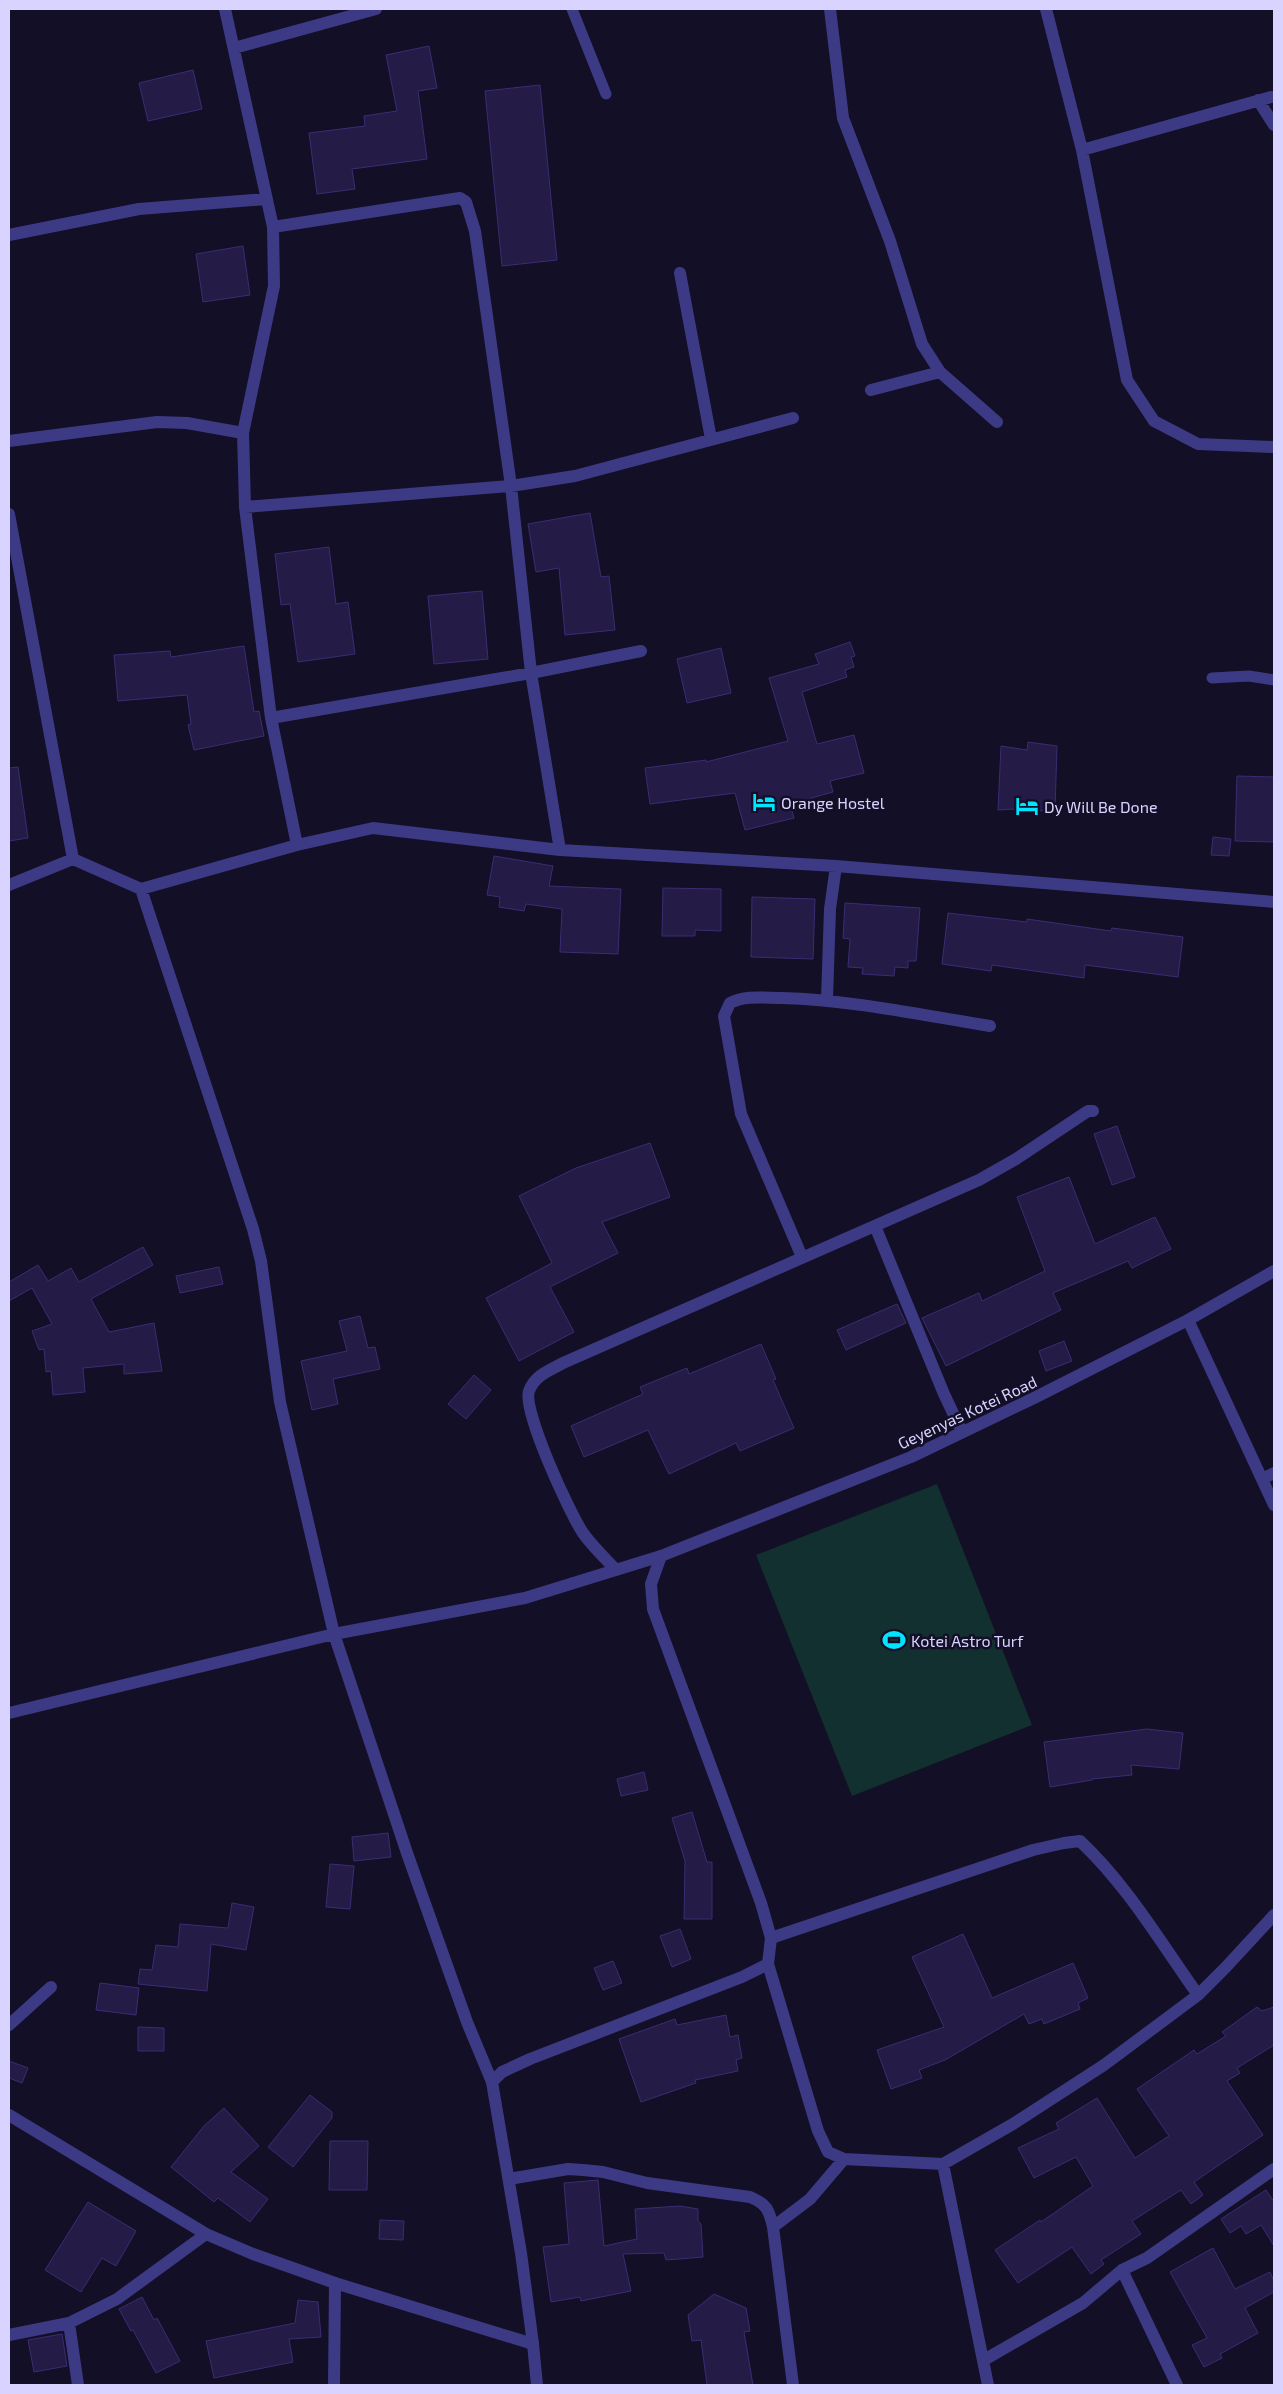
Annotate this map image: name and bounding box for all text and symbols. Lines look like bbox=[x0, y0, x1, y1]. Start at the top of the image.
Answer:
hotel icon: Orange Hostel bbox=[751, 789, 777, 815]
place label: Orange Hostel bbox=[781, 793, 885, 812]
hotel icon: Dy Will Be Done bbox=[1014, 793, 1040, 819]
place label: Dy Will Be Done bbox=[1044, 797, 1158, 816]
street label: Geyenyas Kotei Road bbox=[895, 1371, 1039, 1453]
sports icon: Kotei Astro Turf bbox=[881, 1627, 907, 1653]
place label: Kotei Astro Turf bbox=[911, 1631, 1024, 1650]

